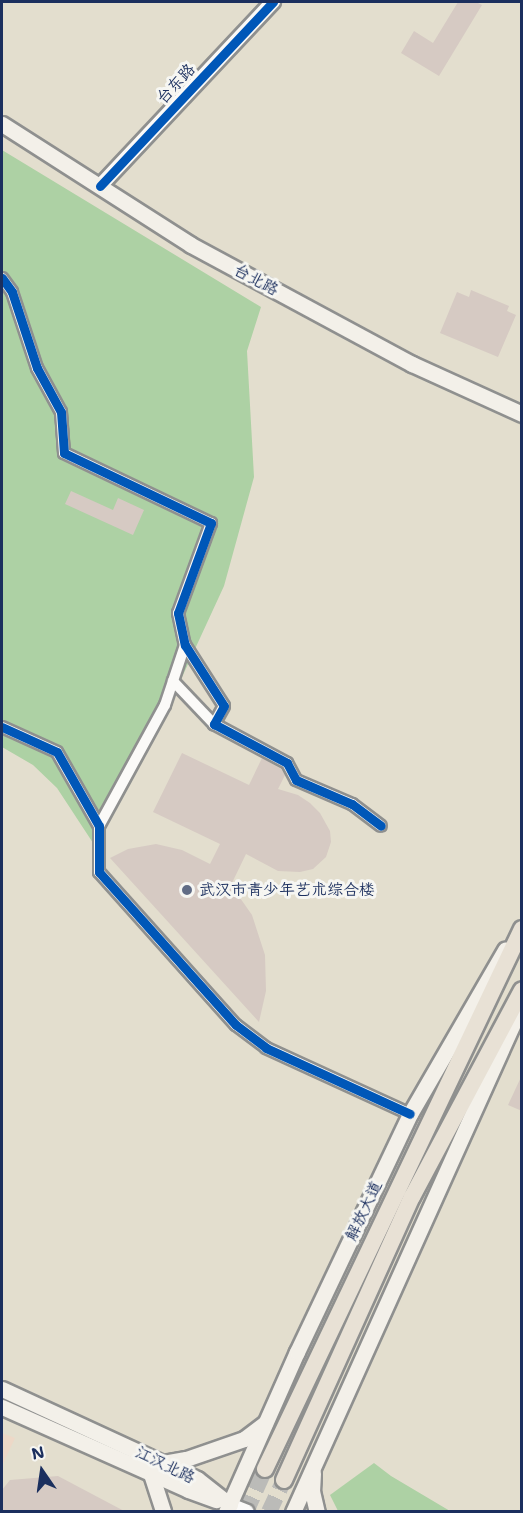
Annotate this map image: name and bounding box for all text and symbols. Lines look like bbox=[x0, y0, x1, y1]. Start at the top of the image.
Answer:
street label: 台东路 bbox=[153, 60, 199, 108]
street label: 台北路 bbox=[230, 260, 282, 300]
place label: 武汉市青少年艺术综合楼 bbox=[199, 880, 375, 900]
marker: 武汉市青少年艺术综合楼 bbox=[180, 883, 194, 897]
street label: 解放大道 bbox=[342, 1178, 386, 1244]
north arrow bbox=[12, 1441, 72, 1501]
text: N bbox=[29, 1441, 46, 1465]
street label: 江汉北路 bbox=[132, 1442, 198, 1488]

